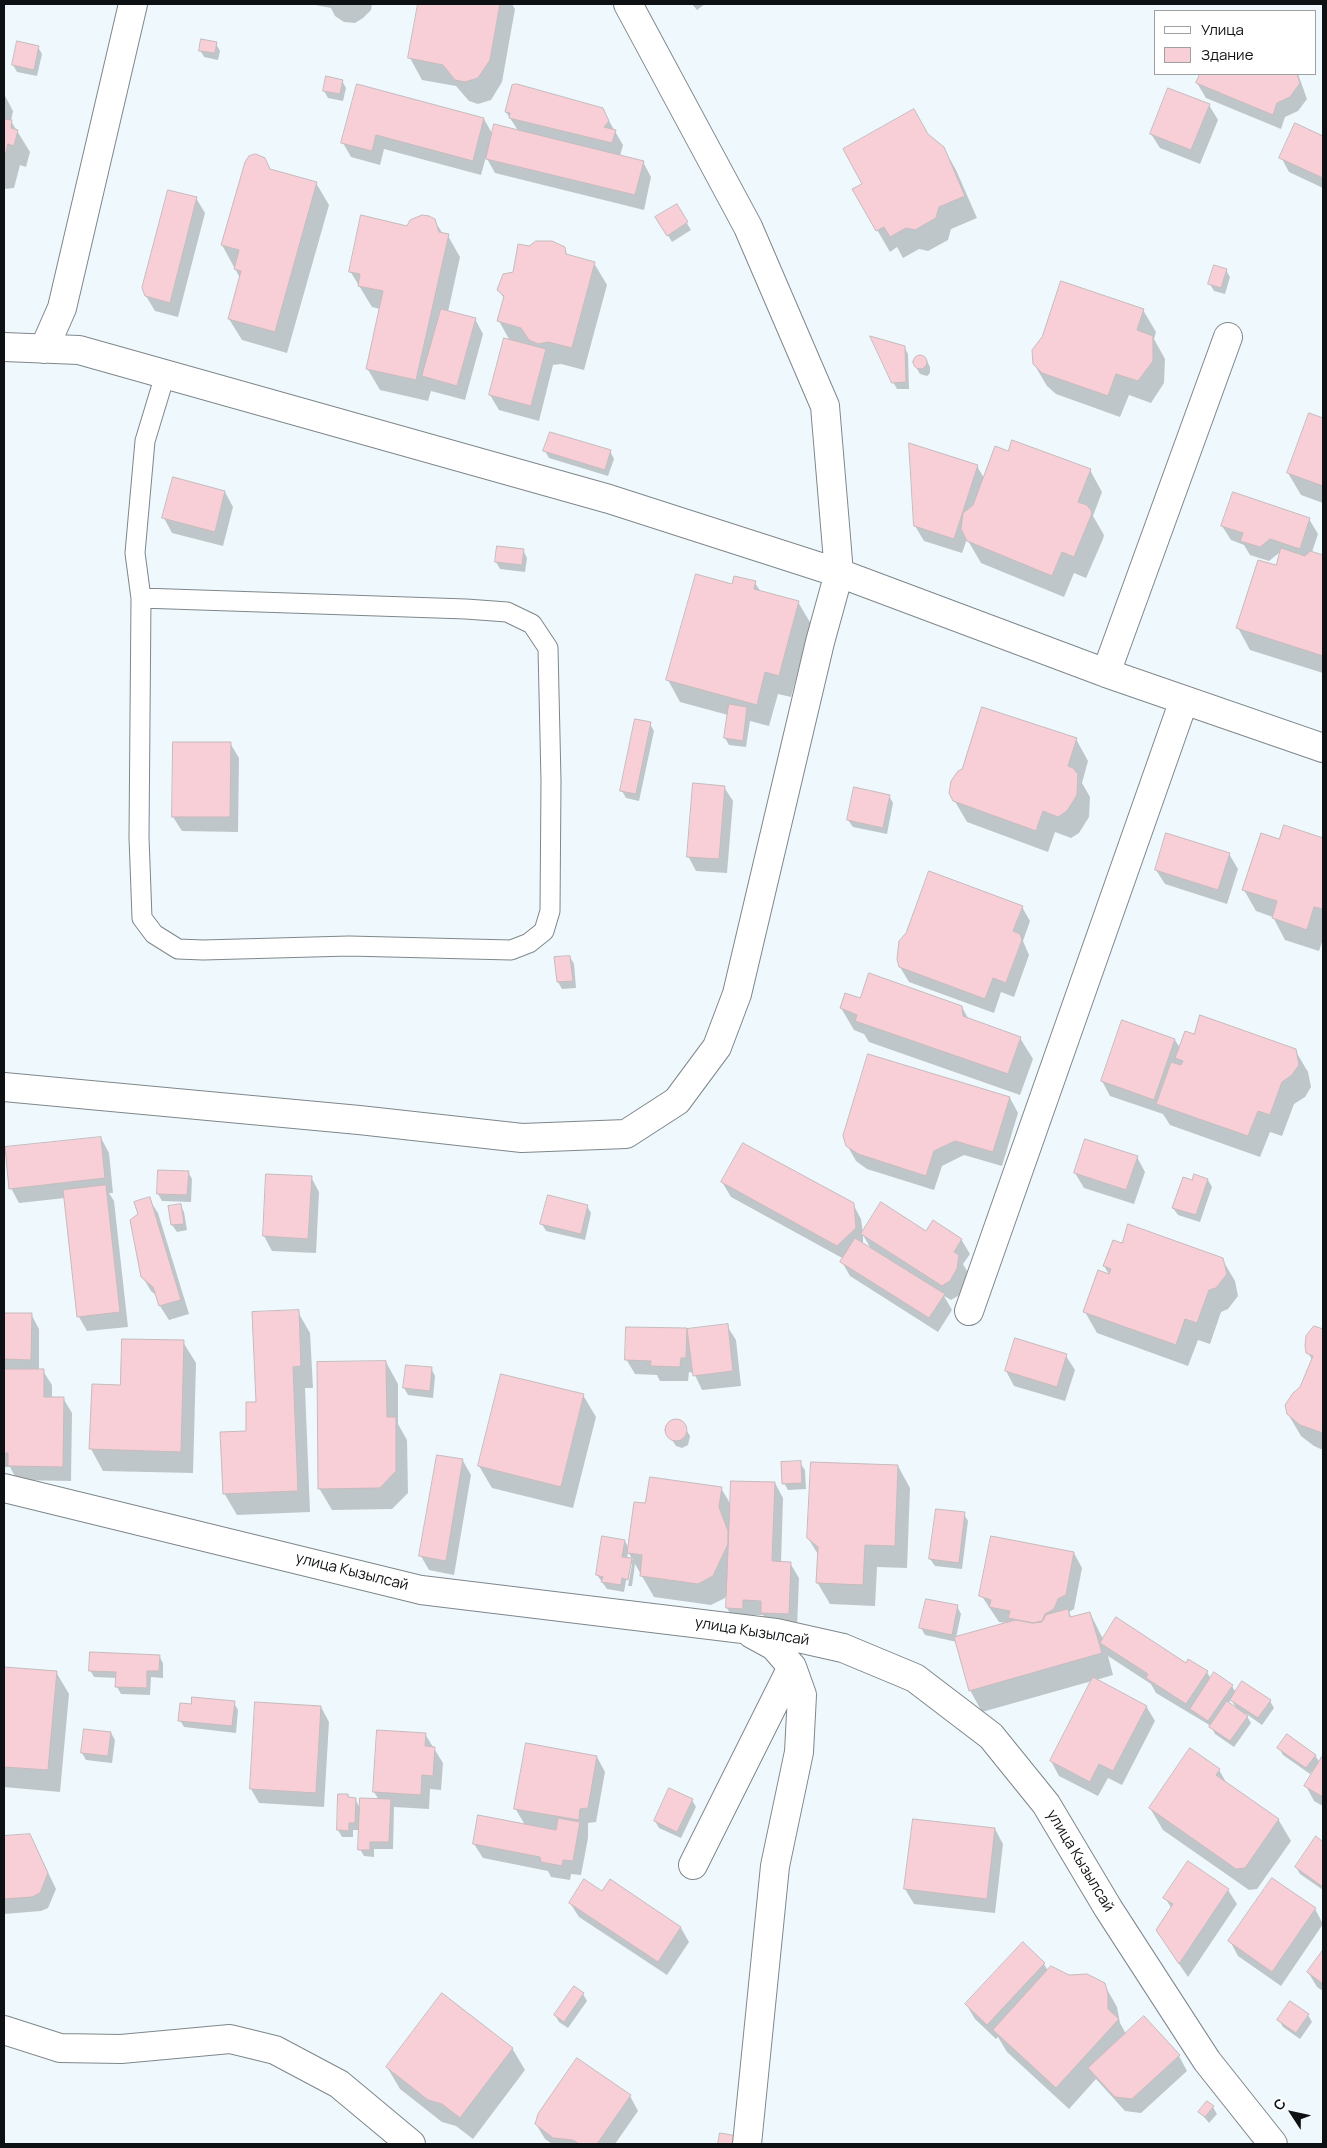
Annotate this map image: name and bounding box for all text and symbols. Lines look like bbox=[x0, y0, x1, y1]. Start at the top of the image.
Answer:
legend bbox=[1154, 10, 1317, 75]
text: Улица bbox=[1201, 19, 1244, 40]
text: Здание bbox=[1201, 44, 1253, 65]
street label: улица Кызылсай bbox=[294, 1549, 410, 1595]
street label: улица Кызылсай bbox=[693, 1614, 811, 1650]
street label: улица Кызылсай bbox=[1042, 1807, 1118, 1915]
north arrow bbox=[1267, 2088, 1317, 2138]
text: С bbox=[1269, 2094, 1290, 2114]

